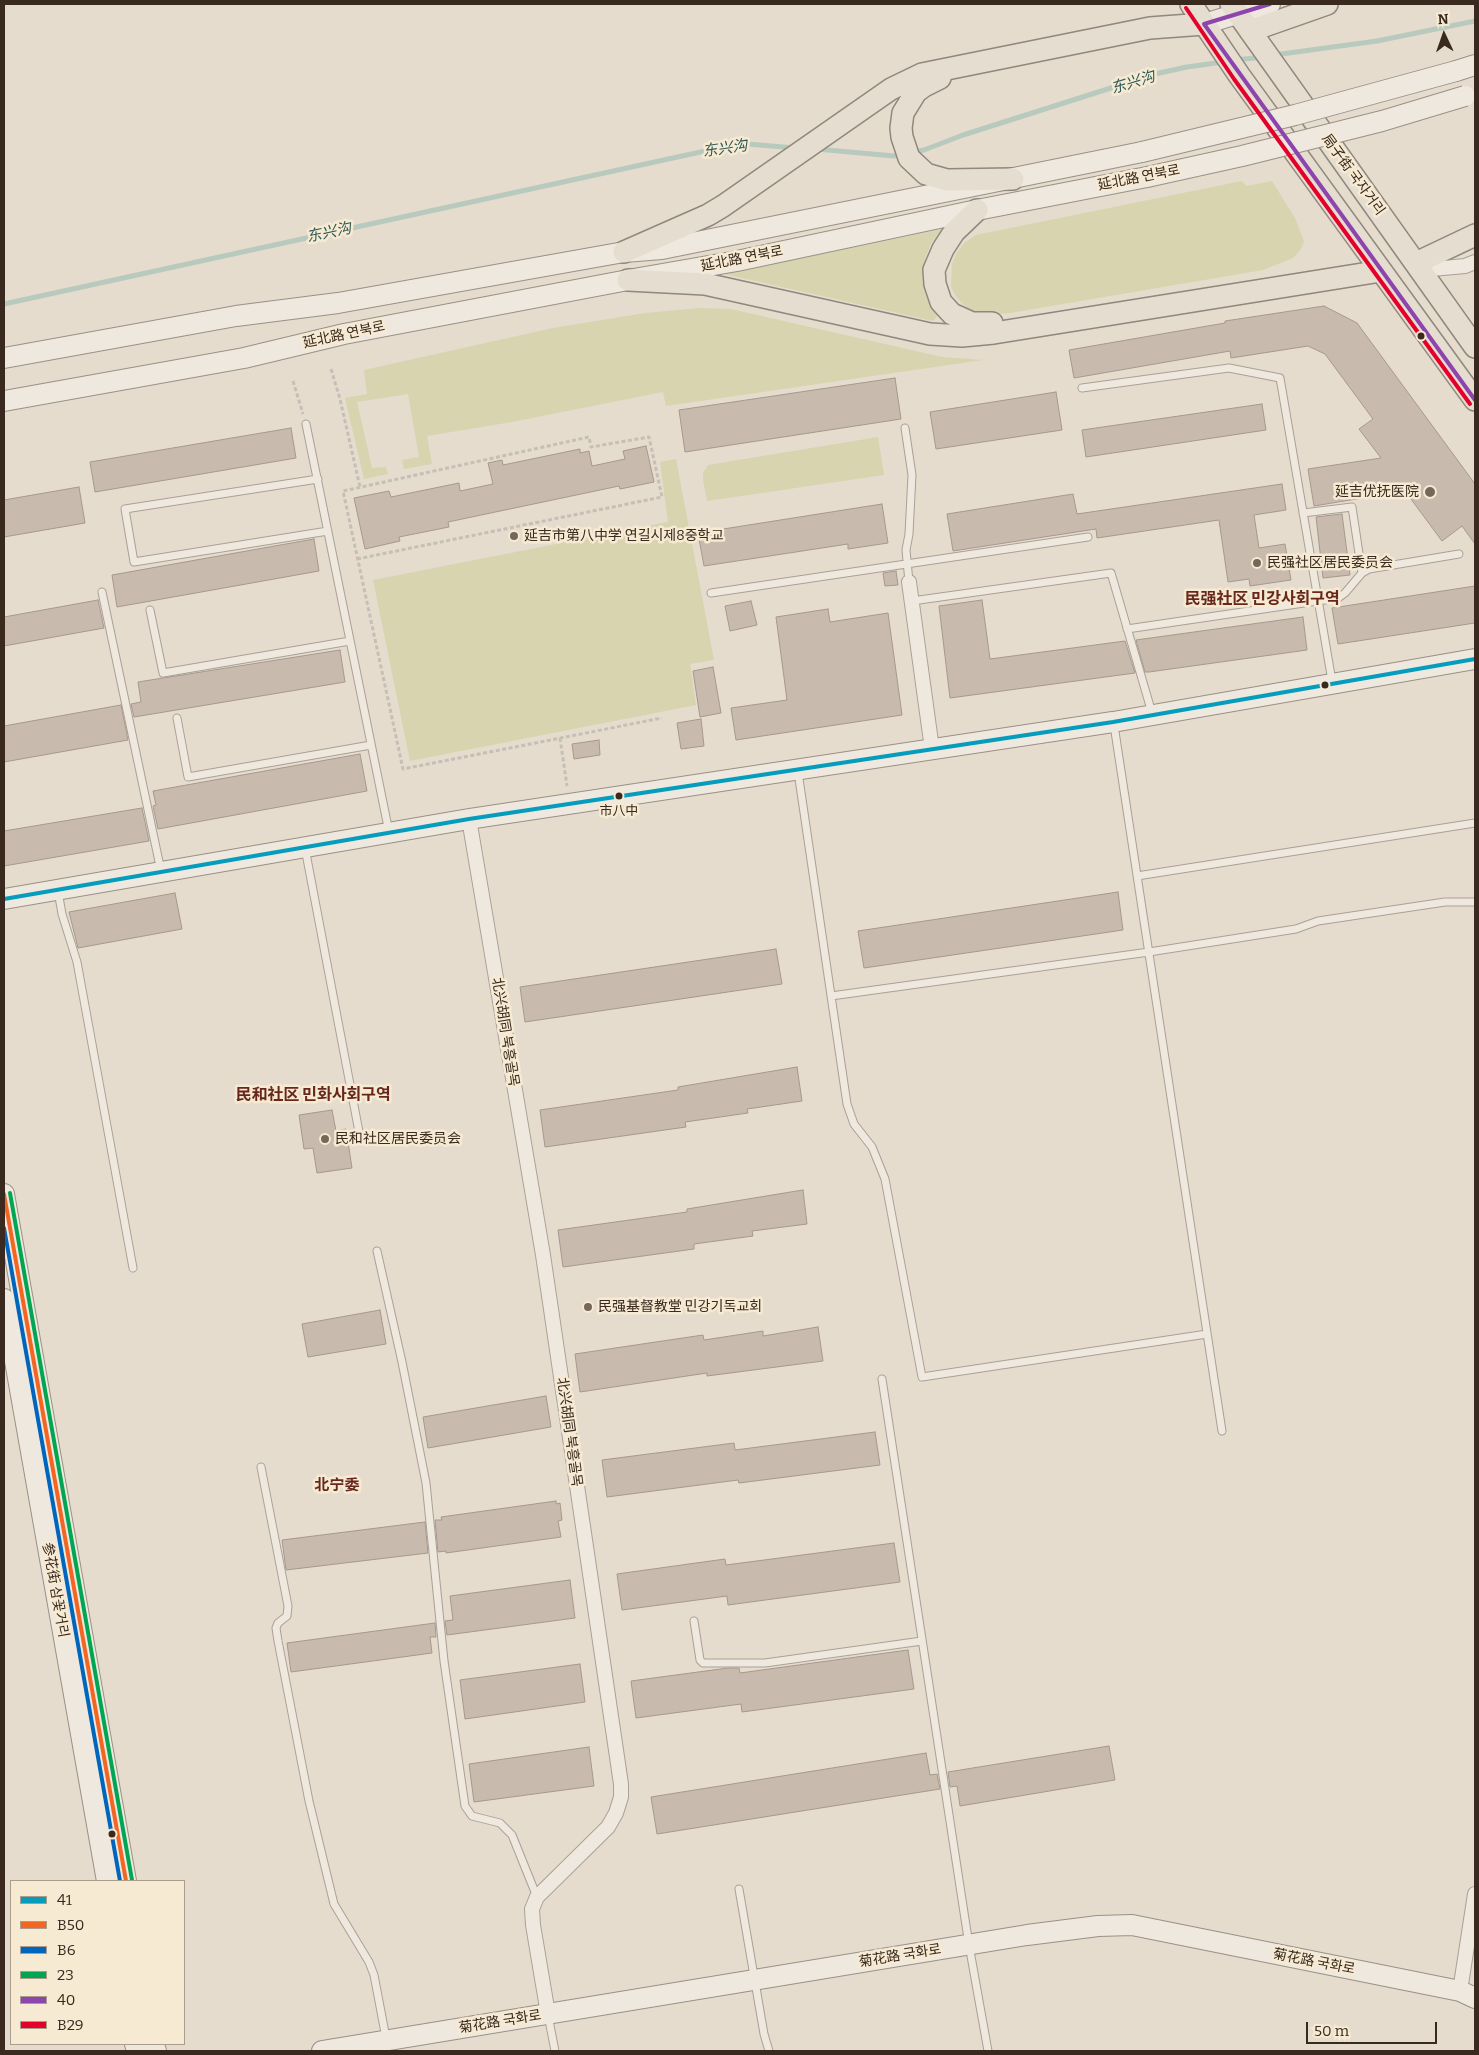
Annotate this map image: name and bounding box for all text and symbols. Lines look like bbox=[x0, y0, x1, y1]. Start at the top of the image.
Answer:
north arrow bbox=[1419, 10, 1469, 60]
text: N bbox=[1437, 11, 1449, 28]
water label: 东兴沟 bbox=[1109, 68, 1157, 98]
street label: 局子街 국자거리 bbox=[1318, 131, 1388, 219]
water label: 东兴沟 bbox=[701, 137, 749, 161]
street label: 延北路 연북로 bbox=[1096, 162, 1182, 194]
water label: 东兴沟 bbox=[305, 220, 353, 246]
street label: 延北路 연북로 bbox=[699, 243, 785, 275]
street label: 延北路 연북로 bbox=[301, 318, 387, 352]
unlabelled marker bbox=[1416, 331, 1426, 341]
place label: 延吉优抚医院 bbox=[1335, 484, 1419, 500]
marker: 延吉优抚医院 bbox=[1423, 485, 1437, 499]
place label: 延吉市第八中学 연길시제8중학교 bbox=[524, 528, 723, 544]
marker: 延吉市第八中学 연길시제8중학교 bbox=[508, 530, 520, 542]
place label: 民强社区居民委员会 bbox=[1267, 555, 1393, 571]
marker: 民强社区居民委员会 bbox=[1251, 557, 1263, 569]
district label: 民强社区 민강사회구역 bbox=[1184, 590, 1340, 610]
unlabelled marker bbox=[1320, 680, 1330, 690]
marker: 市八中 bbox=[614, 791, 624, 801]
place label: 市八中 bbox=[600, 803, 638, 819]
street label: 北兴胡同 북흥골목 bbox=[488, 976, 522, 1088]
district label: 民和社区 민화사회구역 bbox=[235, 1086, 391, 1106]
place label: 民和社区居民委员会 bbox=[335, 1131, 461, 1147]
marker: 民和社区居民委员会 bbox=[319, 1133, 331, 1145]
place label: 民强基督教堂 민강기독교회 bbox=[598, 1299, 762, 1315]
marker: 民强基督教堂 민강기독교회 bbox=[582, 1301, 594, 1313]
street label: 北兴胡同 북흥골목 bbox=[553, 1376, 585, 1488]
district label: 北宁委 bbox=[315, 1477, 359, 1495]
street label: 参花街 삼꽃거리 bbox=[38, 1541, 72, 1639]
unlabelled marker bbox=[107, 1829, 117, 1839]
legend bbox=[10, 1880, 185, 2045]
text: 41 bbox=[57, 1891, 72, 1909]
text: B50 bbox=[57, 1916, 84, 1934]
text: B6 bbox=[57, 1941, 75, 1959]
street label: 菊花路 국화로 bbox=[857, 1941, 943, 1971]
street label: 菊花路 국화로 bbox=[1271, 1946, 1357, 1978]
text: 23 bbox=[57, 1966, 74, 1984]
text: 40 bbox=[57, 1991, 75, 2009]
street label: 菊花路 국화로 bbox=[457, 2007, 543, 2037]
scale bar bbox=[1309, 2012, 1440, 2044]
text: B29 bbox=[57, 2016, 84, 2034]
text: 50 m bbox=[1314, 2022, 1349, 2040]

